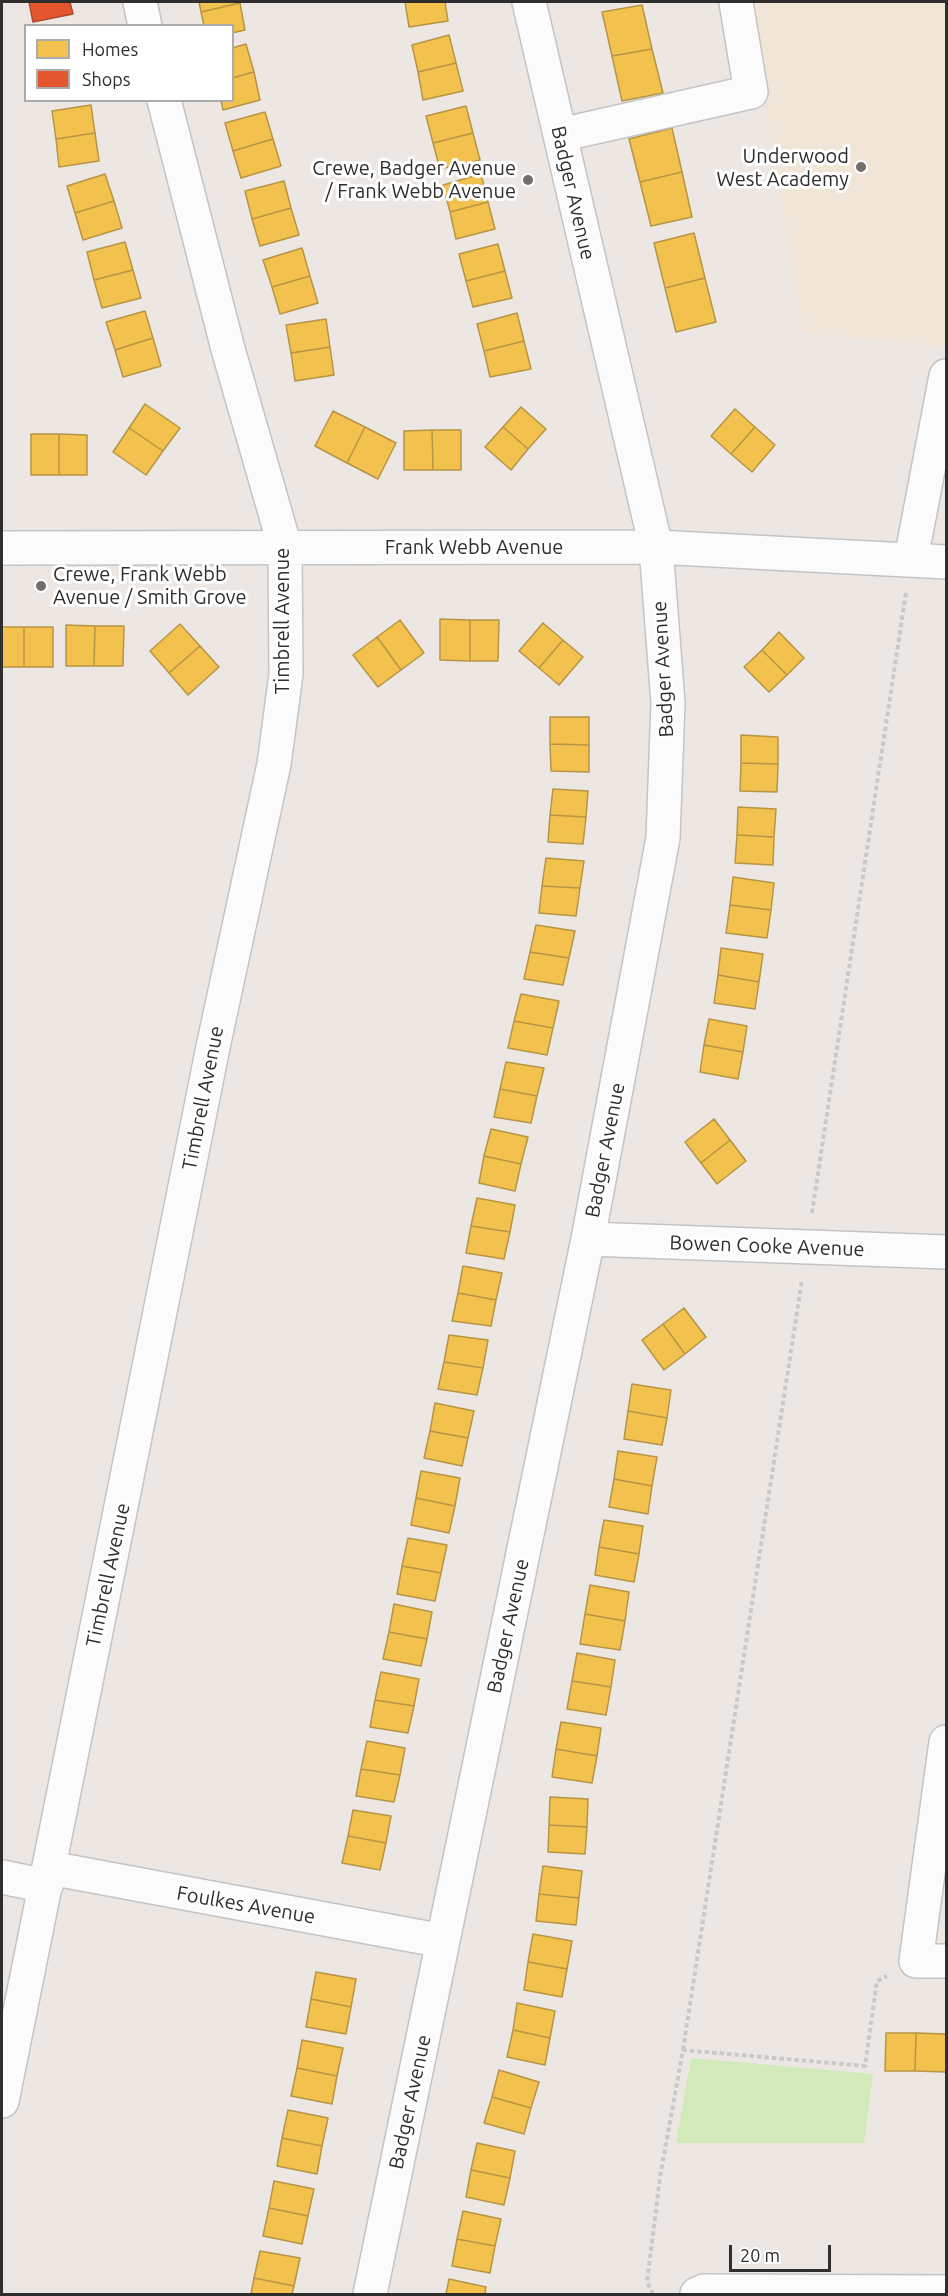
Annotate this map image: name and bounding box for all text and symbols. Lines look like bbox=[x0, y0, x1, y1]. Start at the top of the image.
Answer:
legend bbox=[24, 24, 234, 102]
text: Homes bbox=[82, 39, 138, 59]
text: Shops bbox=[82, 69, 131, 89]
street label: Badger Avenue bbox=[546, 124, 600, 262]
place label: Underwood West Academy bbox=[717, 144, 849, 191]
place label: Crewe, Badger Avenue / Frank Webb Avenue bbox=[312, 156, 516, 203]
marker: Underwood West Academy bbox=[854, 160, 868, 174]
marker: Crewe, Badger Avenue / Frank Webb Avenue bbox=[521, 173, 535, 187]
street label: Frank Webb Avenue bbox=[385, 535, 563, 559]
street label: Timbrell Avenue bbox=[270, 548, 294, 694]
place label: Crewe, Frank Webb Avenue / Smith Grove bbox=[53, 562, 247, 609]
marker: Crewe, Frank Webb Avenue / Smith Grove bbox=[34, 579, 48, 593]
street label: Badger Avenue bbox=[647, 600, 679, 738]
street label: Timbrell Avenue bbox=[177, 1024, 229, 1172]
street label: Badger Avenue bbox=[580, 1081, 630, 1219]
street label: Bowen Cooke Avenue bbox=[669, 1231, 865, 1261]
street label: Timbrell Avenue bbox=[81, 1501, 135, 1649]
street label: Badger Avenue bbox=[482, 1557, 534, 1695]
street label: Foulkes Avenue bbox=[175, 1881, 317, 1929]
street label: Badger Avenue bbox=[384, 2033, 436, 2171]
scale bar bbox=[732, 2233, 834, 2271]
text: 20 m bbox=[740, 2245, 780, 2265]

